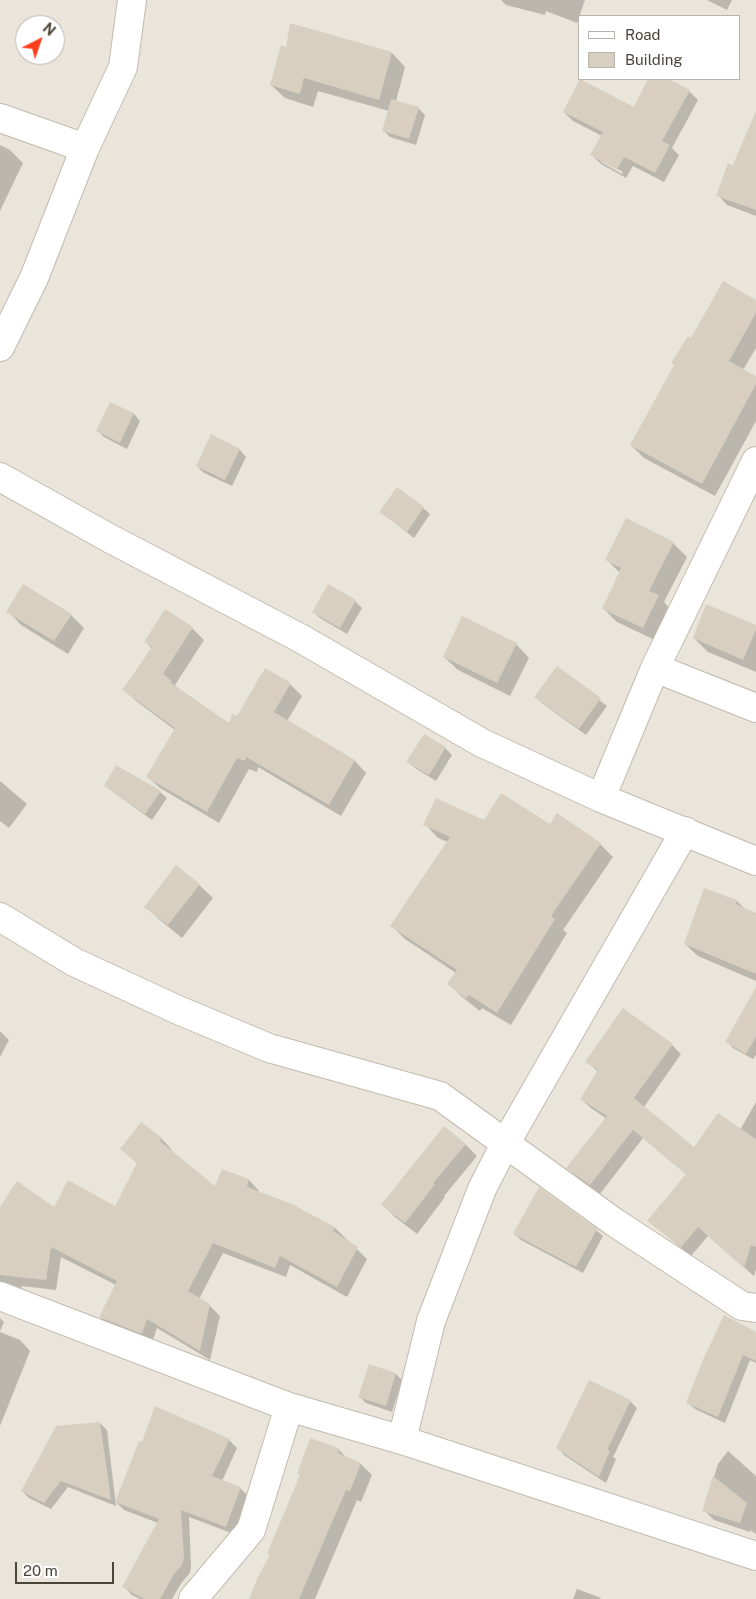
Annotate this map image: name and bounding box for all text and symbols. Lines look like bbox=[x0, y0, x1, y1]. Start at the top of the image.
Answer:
north arrow bbox=[15, 15, 65, 65]
legend bbox=[578, 15, 741, 80]
text: N bbox=[40, 20, 59, 39]
text: Road bbox=[625, 26, 661, 43]
text: Building bbox=[625, 51, 683, 68]
scale bar bbox=[18, 1552, 116, 1584]
text: 20 m bbox=[23, 1562, 58, 1579]

